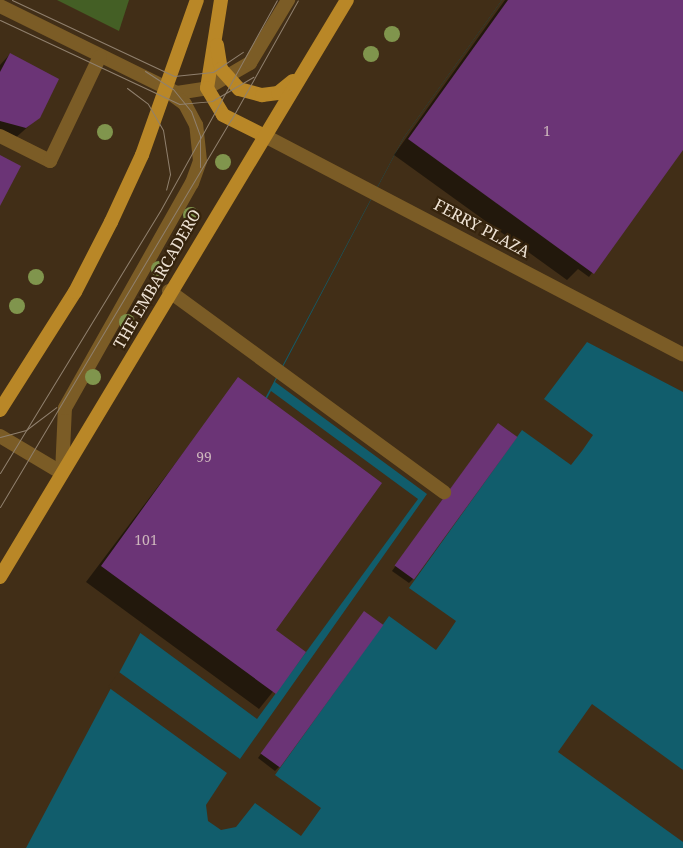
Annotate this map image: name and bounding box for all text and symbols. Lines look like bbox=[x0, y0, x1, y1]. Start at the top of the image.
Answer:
house number: 1 bbox=[543, 123, 551, 139]
street label: FERRY PLAZA bbox=[431, 195, 533, 261]
street label: THE EMBARCADERO bbox=[109, 206, 205, 352]
house number: 99 bbox=[196, 449, 212, 465]
house number: 101 bbox=[134, 532, 158, 548]

